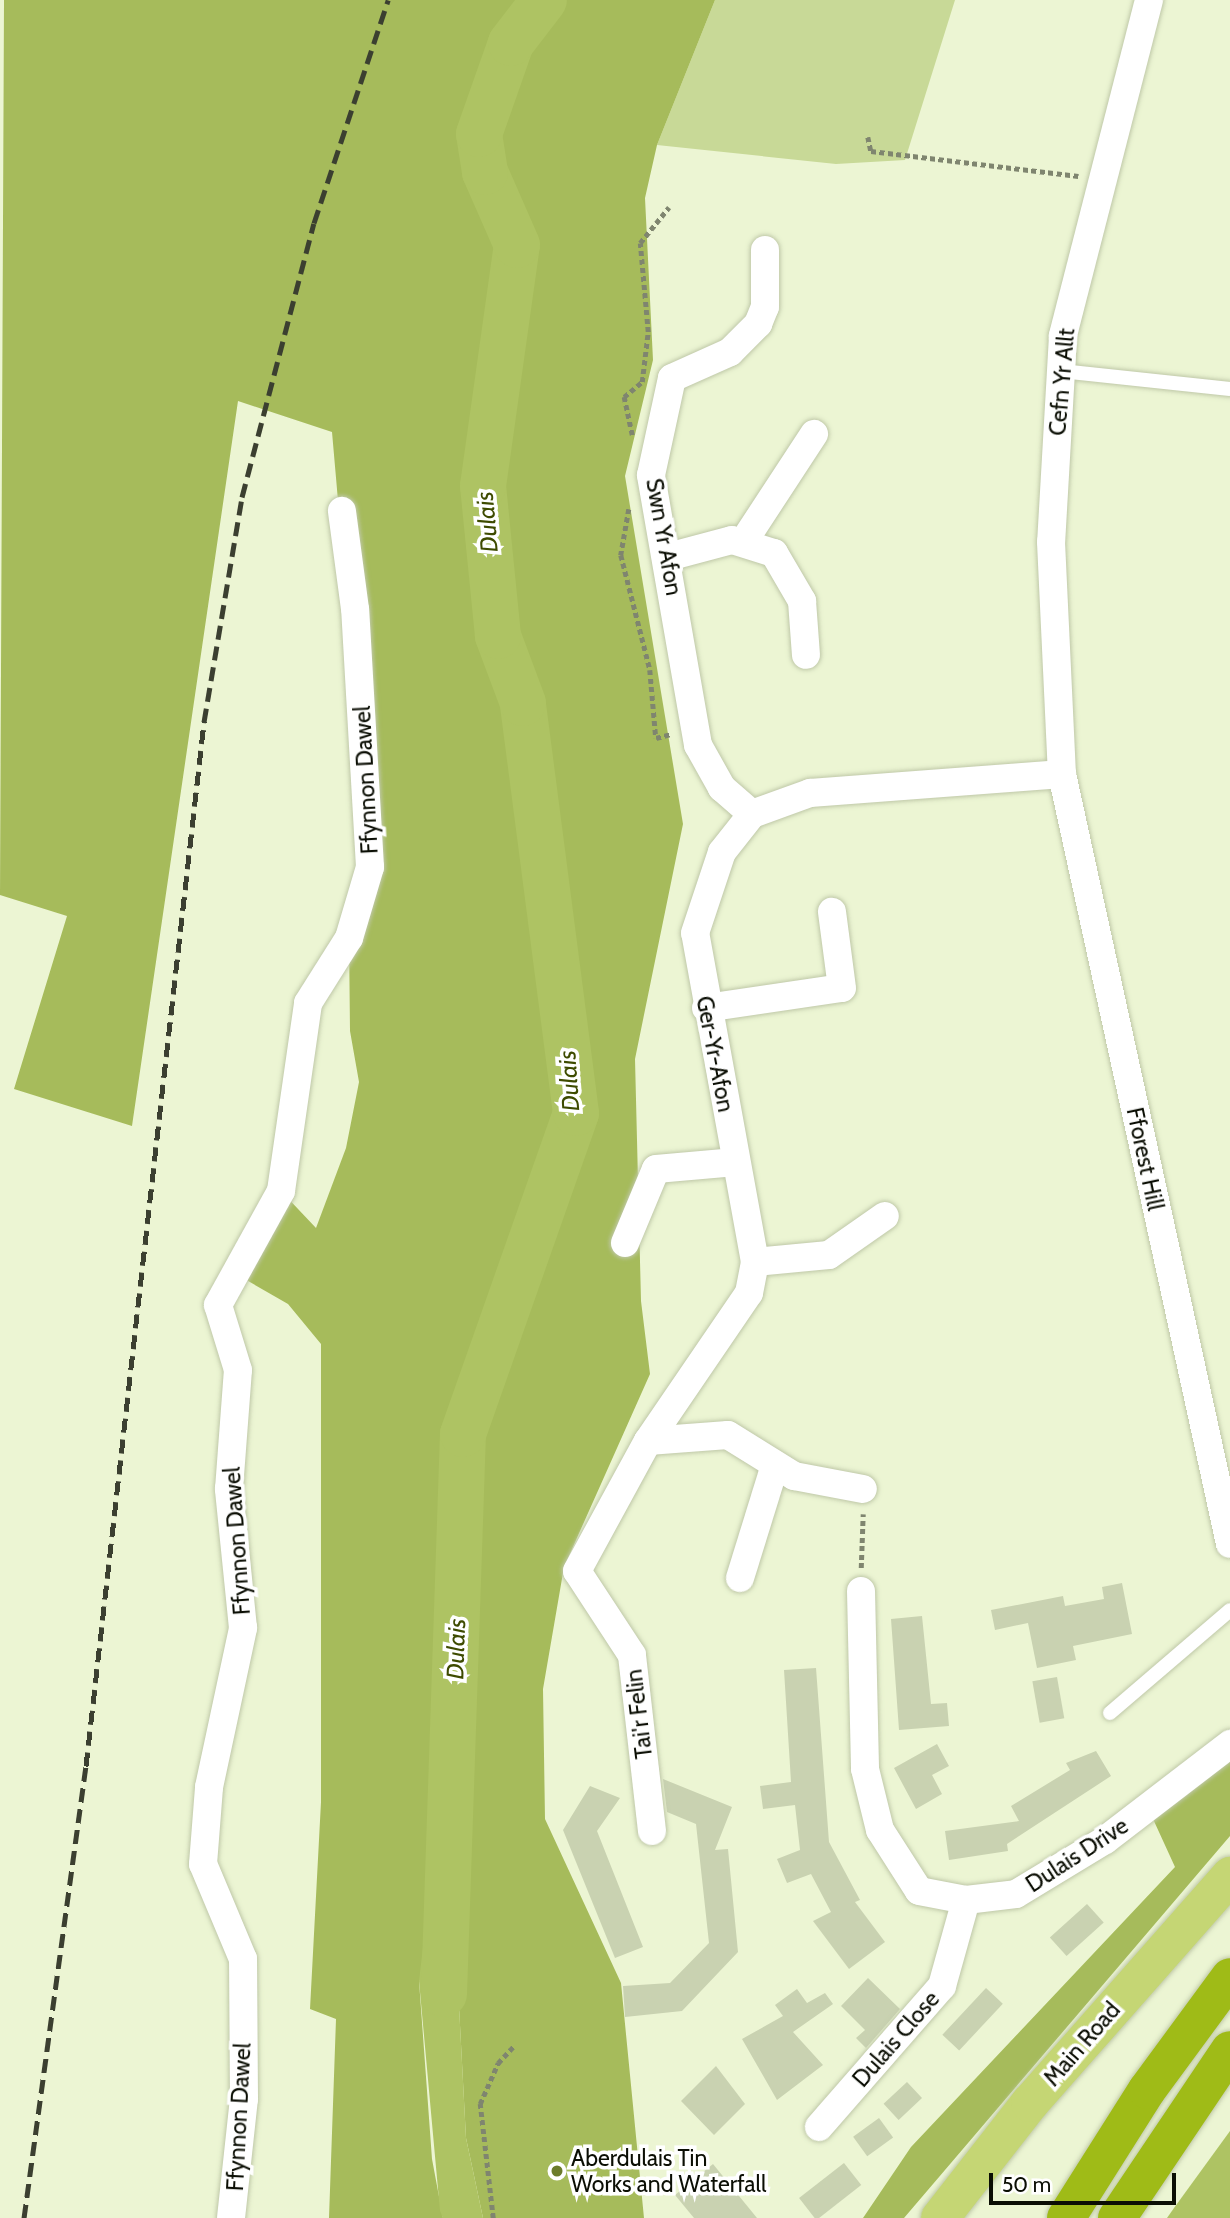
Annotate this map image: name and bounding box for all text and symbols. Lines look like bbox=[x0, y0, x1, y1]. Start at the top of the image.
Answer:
street label: Cefn Yr Allt bbox=[1044, 327, 1080, 437]
street label: Swn Yr Afon bbox=[640, 476, 688, 598]
water label: Dulais bbox=[470, 490, 504, 554]
street label: Ffynnon Dawel bbox=[348, 705, 384, 855]
street label: Ger-Yr-Afon bbox=[690, 994, 740, 1114]
water label: Dulais bbox=[553, 1050, 585, 1112]
street label: Fforest Hill bbox=[1121, 1105, 1169, 1213]
street label: Ffynnon Dawel bbox=[218, 1466, 256, 1616]
water label: Dulais bbox=[441, 1618, 471, 1680]
street label: Tai'r Felin bbox=[620, 1668, 658, 1760]
street label: Dulais Drive bbox=[1021, 1812, 1133, 1898]
street label: Dulais Close bbox=[847, 1985, 945, 2093]
street label: Main Road bbox=[1038, 1996, 1126, 2092]
street label: Ffynnon Dawel bbox=[221, 2042, 257, 2192]
place label: Aberdulais Tin Works and Waterfall bbox=[571, 2144, 766, 2198]
scale bar bbox=[992, 2158, 1179, 2202]
marker: Aberdulais Tin Works and Waterfall bbox=[549, 2163, 565, 2179]
text: 50 m bbox=[1002, 2172, 1051, 2197]

